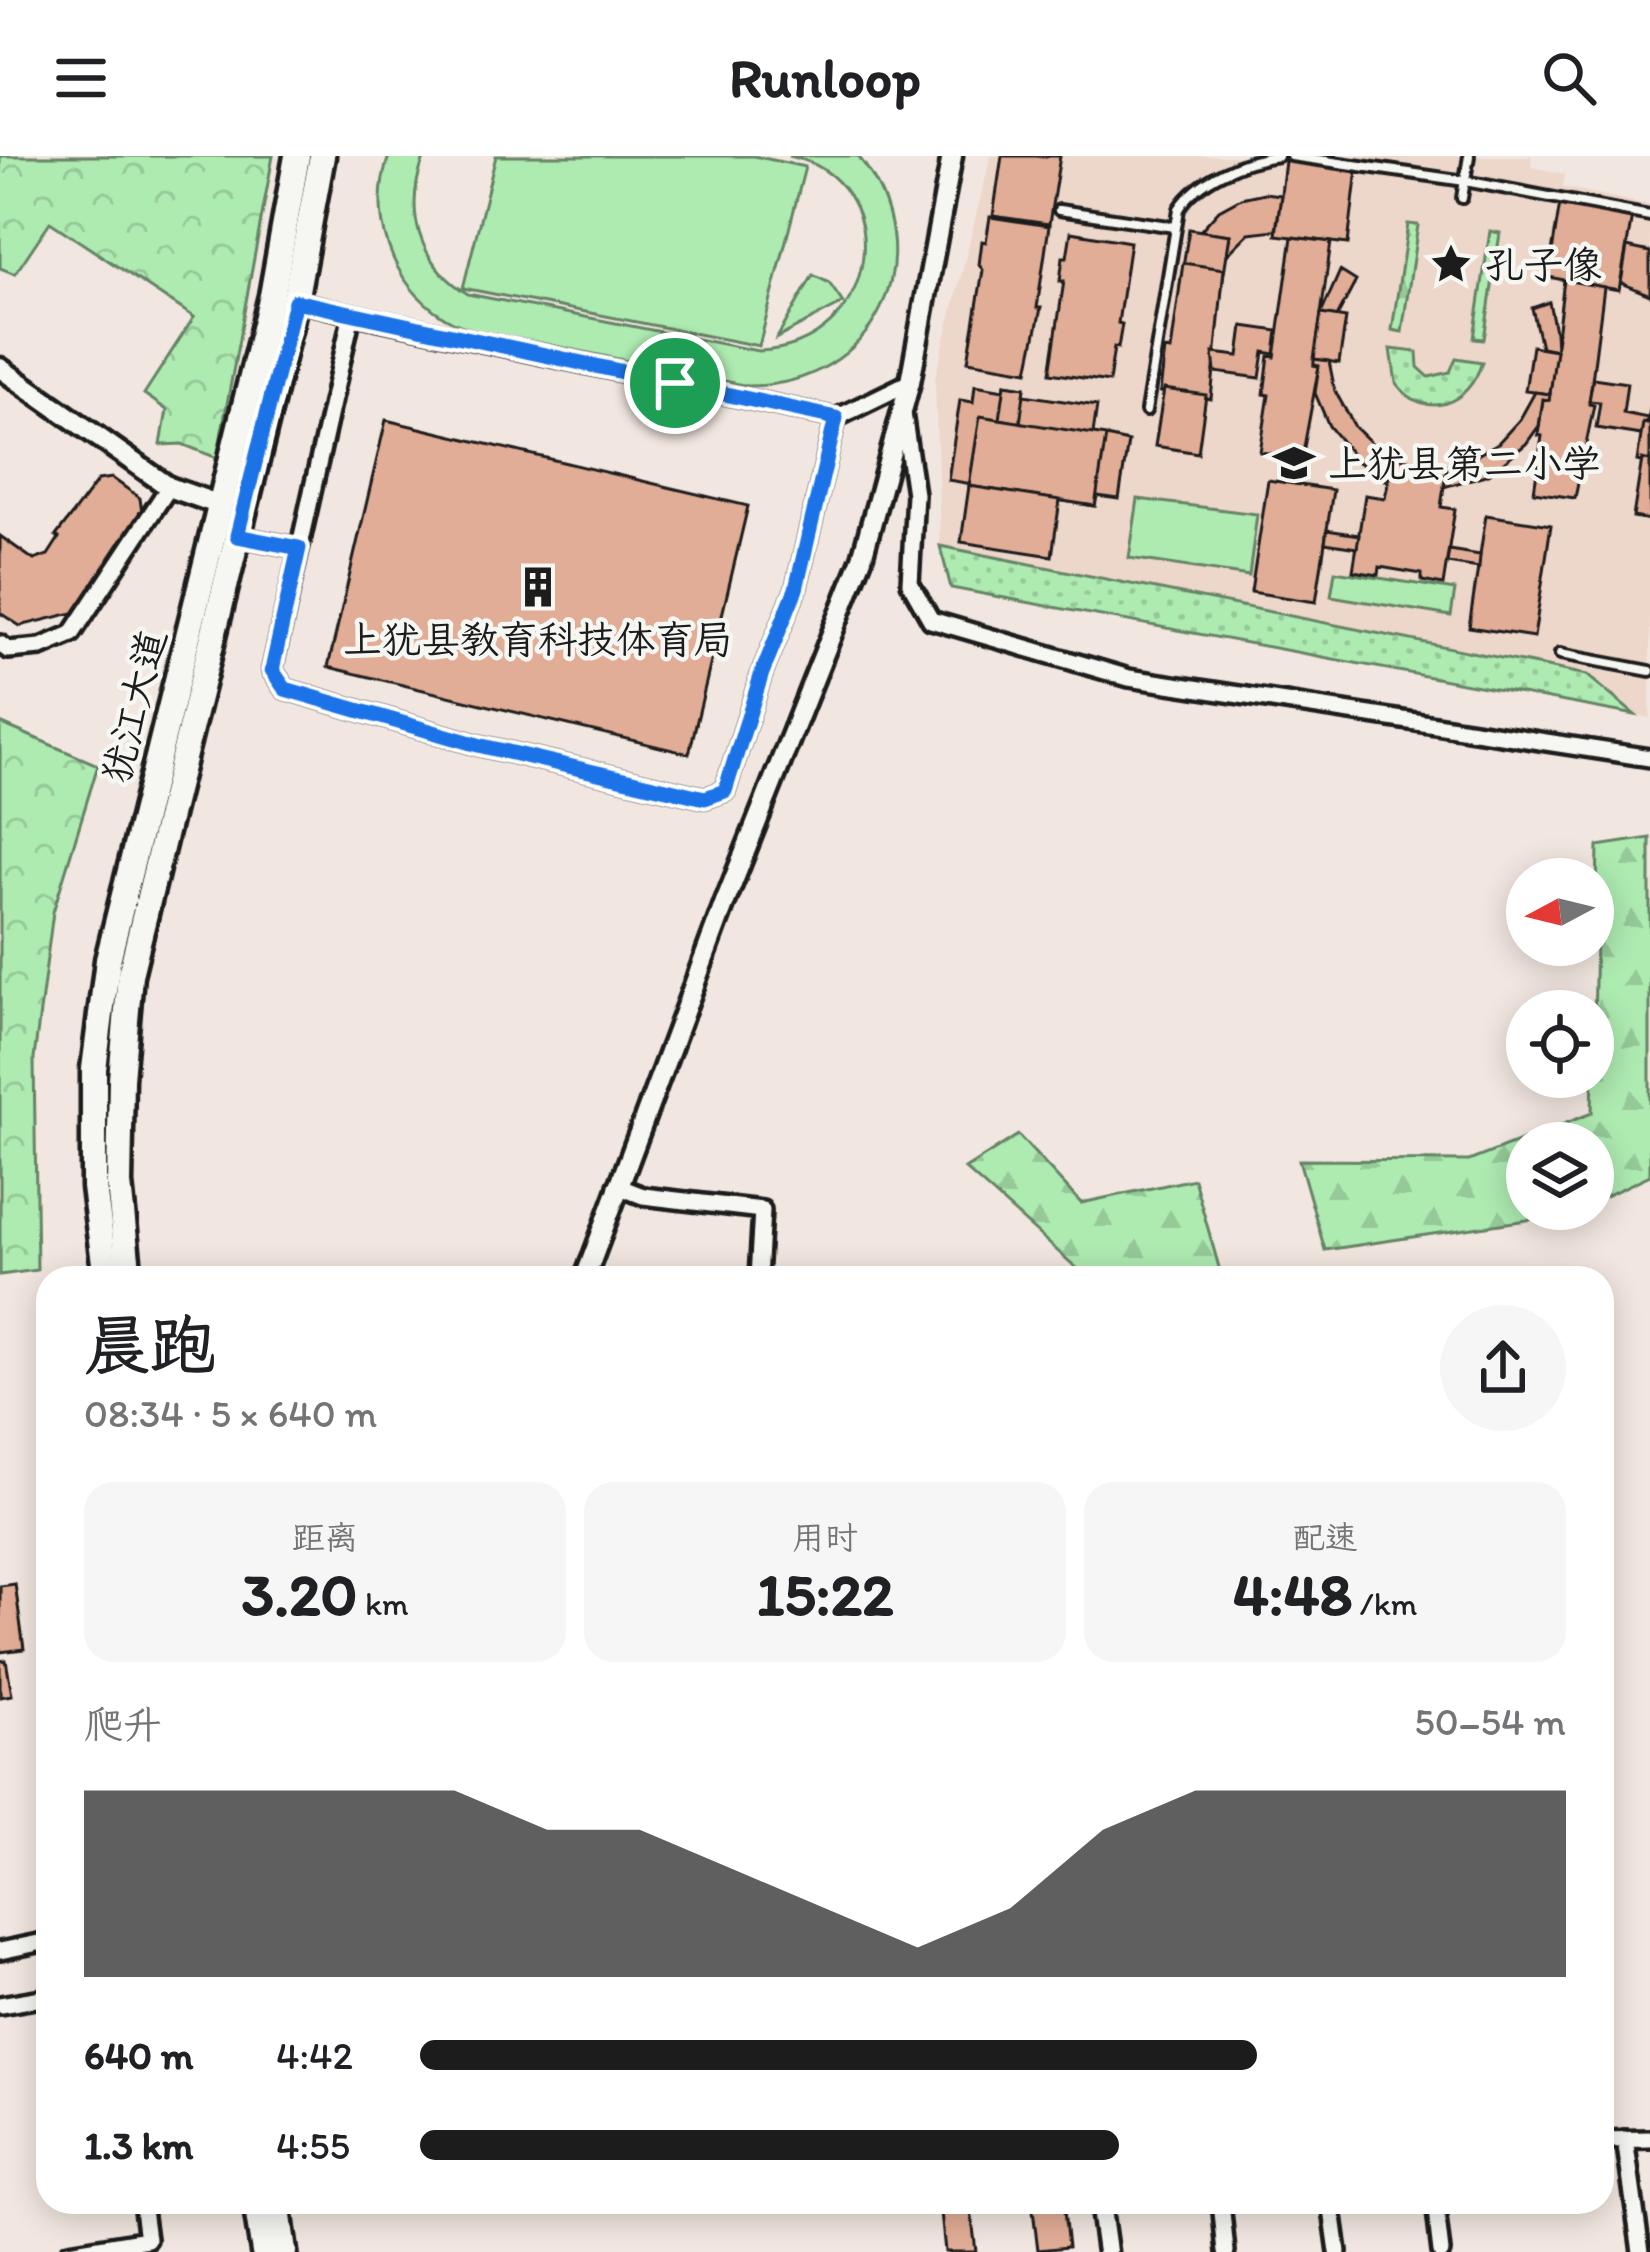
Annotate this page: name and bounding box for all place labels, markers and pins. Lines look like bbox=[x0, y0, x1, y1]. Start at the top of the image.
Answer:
place icon: 孔子像 bbox=[1428, 241, 1474, 287]
place label: 孔子像 bbox=[1485, 241, 1602, 288]
pin bbox=[624, 332, 726, 434]
school or university icon: 上犹县第二小学 bbox=[1271, 440, 1317, 486]
place label: 上犹县第二小学 bbox=[1328, 440, 1601, 487]
building icon: 上犹县教育科技体育局 bbox=[515, 564, 561, 610]
place label: 上犹县教育科技体育局 bbox=[343, 616, 733, 663]

